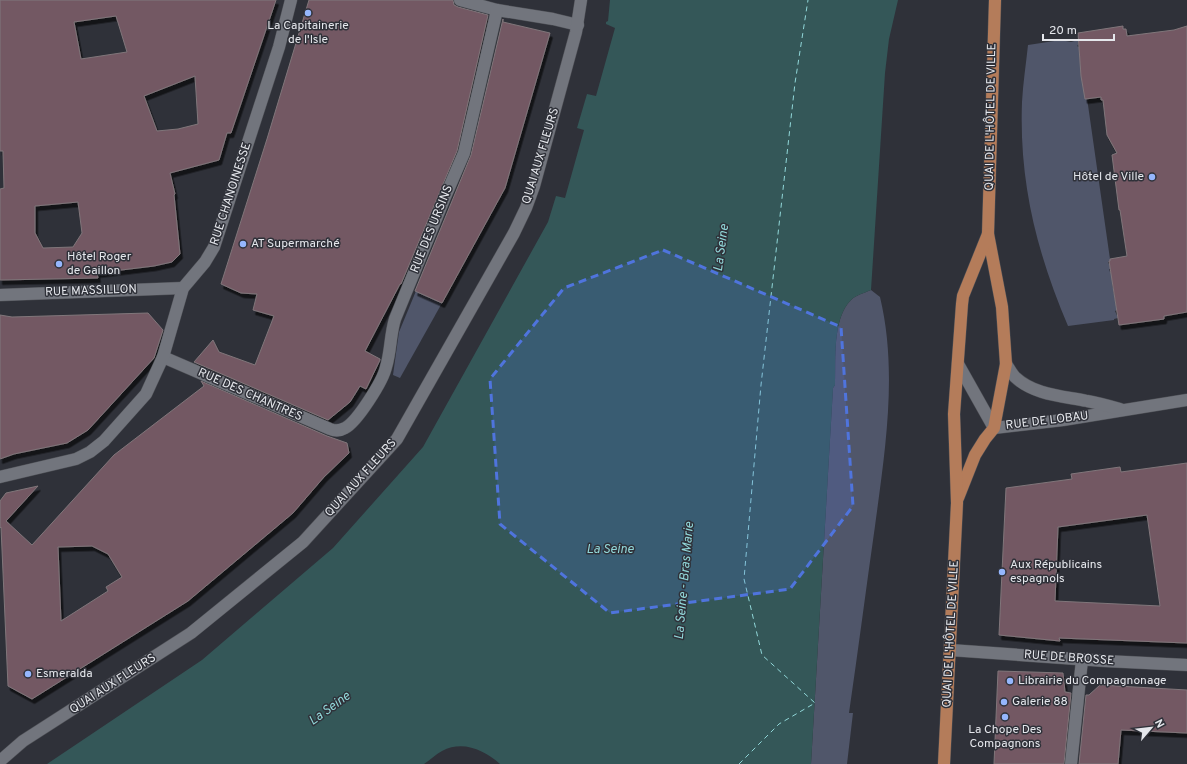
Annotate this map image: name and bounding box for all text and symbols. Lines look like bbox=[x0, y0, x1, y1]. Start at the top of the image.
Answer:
marker: La Capitainerie de l'Isle bbox=[303, 8, 313, 18]
scale bar bbox=[1043, 16, 1114, 42]
place label: La Capitainerie de l'Isle bbox=[267, 18, 349, 48]
text: 20 m bbox=[1049, 23, 1077, 39]
street label: QUAI DE L'HÔTEL DE VILLE bbox=[982, 43, 1000, 191]
street label: QUAI AUX FLEURS bbox=[519, 106, 563, 206]
street label: RUE CHANOINESSE bbox=[207, 140, 255, 248]
place label: Hôtel de Ville bbox=[1073, 169, 1144, 185]
marker: Hôtel de Ville bbox=[1147, 172, 1157, 182]
street label: RUE DES URSINS bbox=[407, 183, 457, 275]
water label: La Seine bbox=[711, 223, 733, 273]
place label: AT Supermarché bbox=[251, 236, 340, 252]
marker: AT Supermarché bbox=[238, 239, 248, 249]
place label: Hôtel Roger de Gaillon bbox=[67, 249, 132, 279]
marker: Hôtel Roger de Gaillon bbox=[54, 259, 64, 269]
street label: RUE MASSILLON bbox=[45, 281, 137, 301]
street label: RUE DES CHANTRES bbox=[195, 365, 305, 425]
street label: RUE DE LOBAU bbox=[1005, 408, 1089, 434]
street label: QUAI AUX FLEURS bbox=[322, 436, 400, 520]
water label: La Seine - Bras Marie bbox=[672, 521, 698, 641]
water label: La Seine bbox=[586, 542, 634, 558]
place label: Aux Républicains espagnols bbox=[1010, 557, 1102, 587]
street label: QUAI DE L'HÔTEL DE VILLE bbox=[939, 560, 963, 708]
marker: Aux Républicains espagnols bbox=[997, 567, 1007, 577]
street label: RUE DE BROSSE bbox=[1023, 647, 1115, 669]
street label: QUAI AUX FLEURS bbox=[67, 650, 159, 718]
place label: Esmeralda bbox=[36, 666, 92, 682]
marker: Esmeralda bbox=[23, 669, 33, 679]
place label: Librairie du Compagnonage bbox=[1018, 673, 1167, 689]
marker: Librairie du Compagnonage bbox=[1005, 676, 1015, 686]
water label: La Seine bbox=[306, 688, 354, 729]
place label: Galerie 88 bbox=[1012, 694, 1068, 710]
marker: Galerie 88 bbox=[999, 697, 1009, 707]
north arrow bbox=[1131, 708, 1171, 748]
marker: La Chope Des Compagnons bbox=[1000, 712, 1010, 722]
text: N bbox=[1151, 717, 1167, 731]
place label: La Chope Des Compagnons bbox=[968, 722, 1042, 752]

